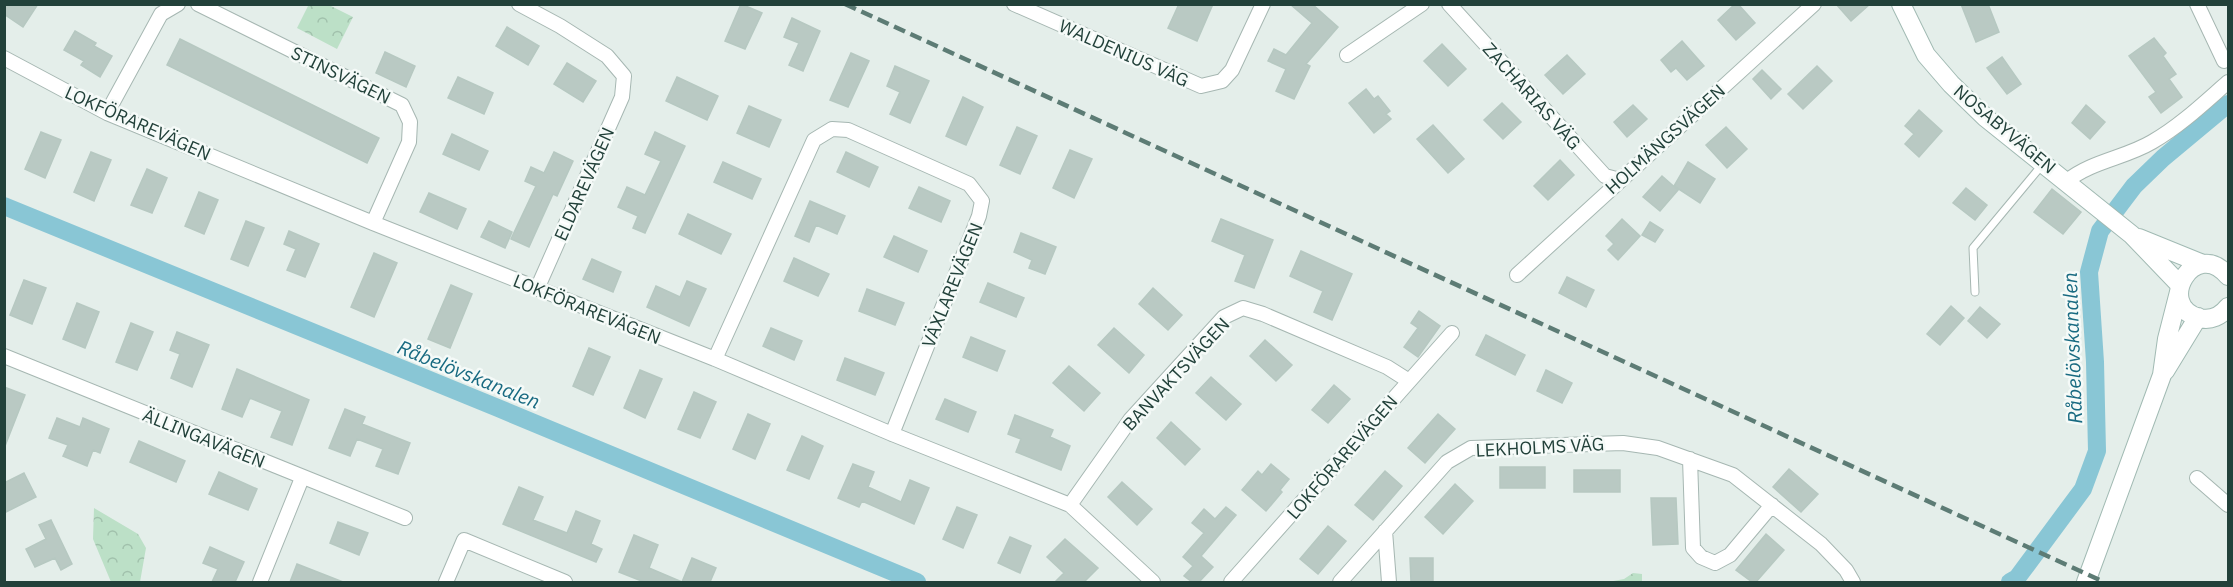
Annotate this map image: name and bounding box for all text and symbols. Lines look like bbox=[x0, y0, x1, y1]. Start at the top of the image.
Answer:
street label: WALDENIUS VÄG bbox=[1055, 14, 1193, 92]
street label: ZACHARIAS VÄG bbox=[1478, 38, 1586, 154]
street label: STINSVÄGEN bbox=[287, 41, 395, 109]
street label: HOLMÄNGSVÄGEN bbox=[1600, 79, 1730, 199]
street label: NOSABYVÄGEN bbox=[1949, 79, 2061, 179]
street label: LOKFÖRAREVÄGEN bbox=[61, 81, 215, 165]
street label: ELDAREVÄGEN bbox=[549, 124, 619, 244]
street label: VÄXLAREVÄGEN bbox=[916, 219, 988, 351]
street label: LOKFÖRAREVÄGEN bbox=[510, 269, 664, 349]
water label: Råbelövskanalen bbox=[2056, 272, 2088, 424]
street label: BANVAKTSVÄGEN bbox=[1118, 313, 1234, 435]
water label: Råbelövskanalen bbox=[394, 333, 544, 415]
street label: LOKFÖRAREVÄGEN bbox=[1282, 390, 1402, 524]
street label: ÄLLINGAVÄGEN bbox=[139, 403, 269, 473]
street label: LEKHOLMS VÄG bbox=[1475, 432, 1605, 462]

